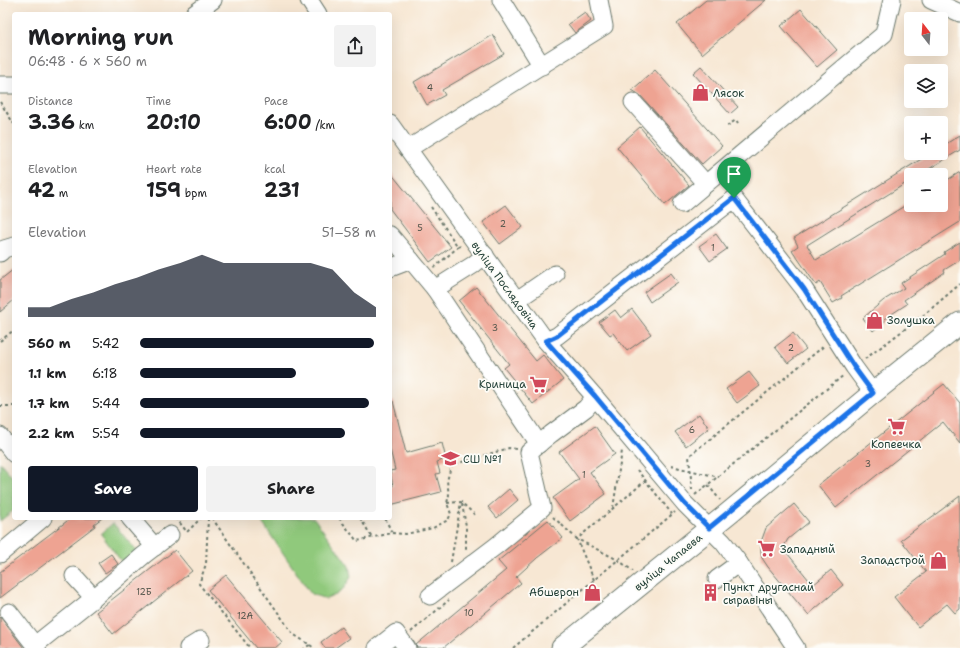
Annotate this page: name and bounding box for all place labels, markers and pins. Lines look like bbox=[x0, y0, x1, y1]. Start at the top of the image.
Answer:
shop icon: Лясок bbox=[690, 83, 710, 103]
place label: Лясок bbox=[713, 86, 744, 101]
pin bbox=[717, 157, 751, 198]
shop icon: Золушка bbox=[864, 310, 884, 330]
place label: Золушка bbox=[887, 313, 935, 328]
supermarket icon: Криница bbox=[529, 374, 549, 394]
place label: Криница bbox=[479, 377, 526, 392]
supermarket icon: Копеечка bbox=[886, 416, 906, 436]
place label: Копеечка bbox=[871, 437, 921, 452]
school or university icon: СШ №1 bbox=[440, 449, 460, 469]
place label: СШ №1 bbox=[463, 452, 502, 467]
supermarket icon: Западный bbox=[757, 539, 777, 559]
place label: Западный bbox=[780, 542, 835, 557]
shop icon: Западстрой bbox=[928, 550, 948, 570]
place label: Западстрой bbox=[861, 553, 925, 568]
place label: Пункт другаснай сыравіны bbox=[723, 580, 814, 608]
shop icon: Абшерон bbox=[582, 582, 602, 602]
building icon: Пункт другаснай сыравіны bbox=[700, 583, 720, 603]
place label: Абшерон bbox=[529, 585, 579, 600]

